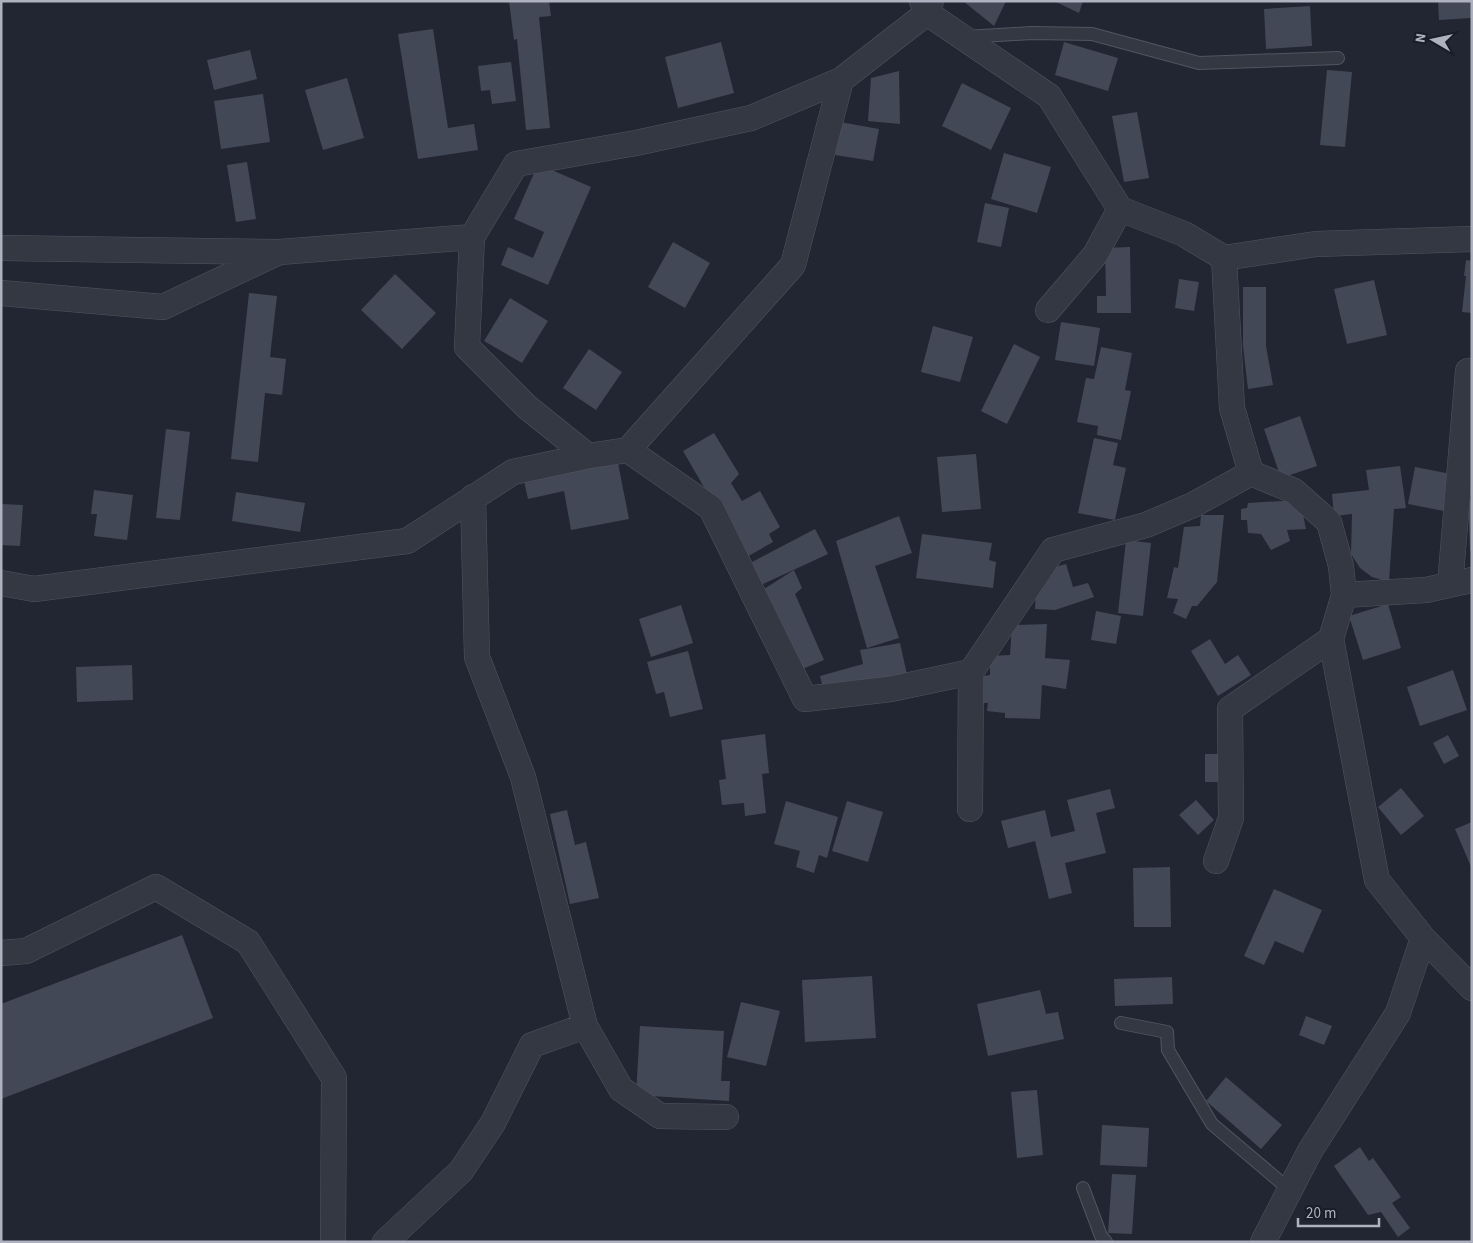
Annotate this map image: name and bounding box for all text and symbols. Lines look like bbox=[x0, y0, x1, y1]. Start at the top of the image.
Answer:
north arrow bbox=[1408, 15, 1458, 65]
text: N bbox=[1411, 32, 1432, 44]
scale bar bbox=[1298, 1196, 1379, 1228]
text: 20 m bbox=[1306, 1203, 1336, 1224]

